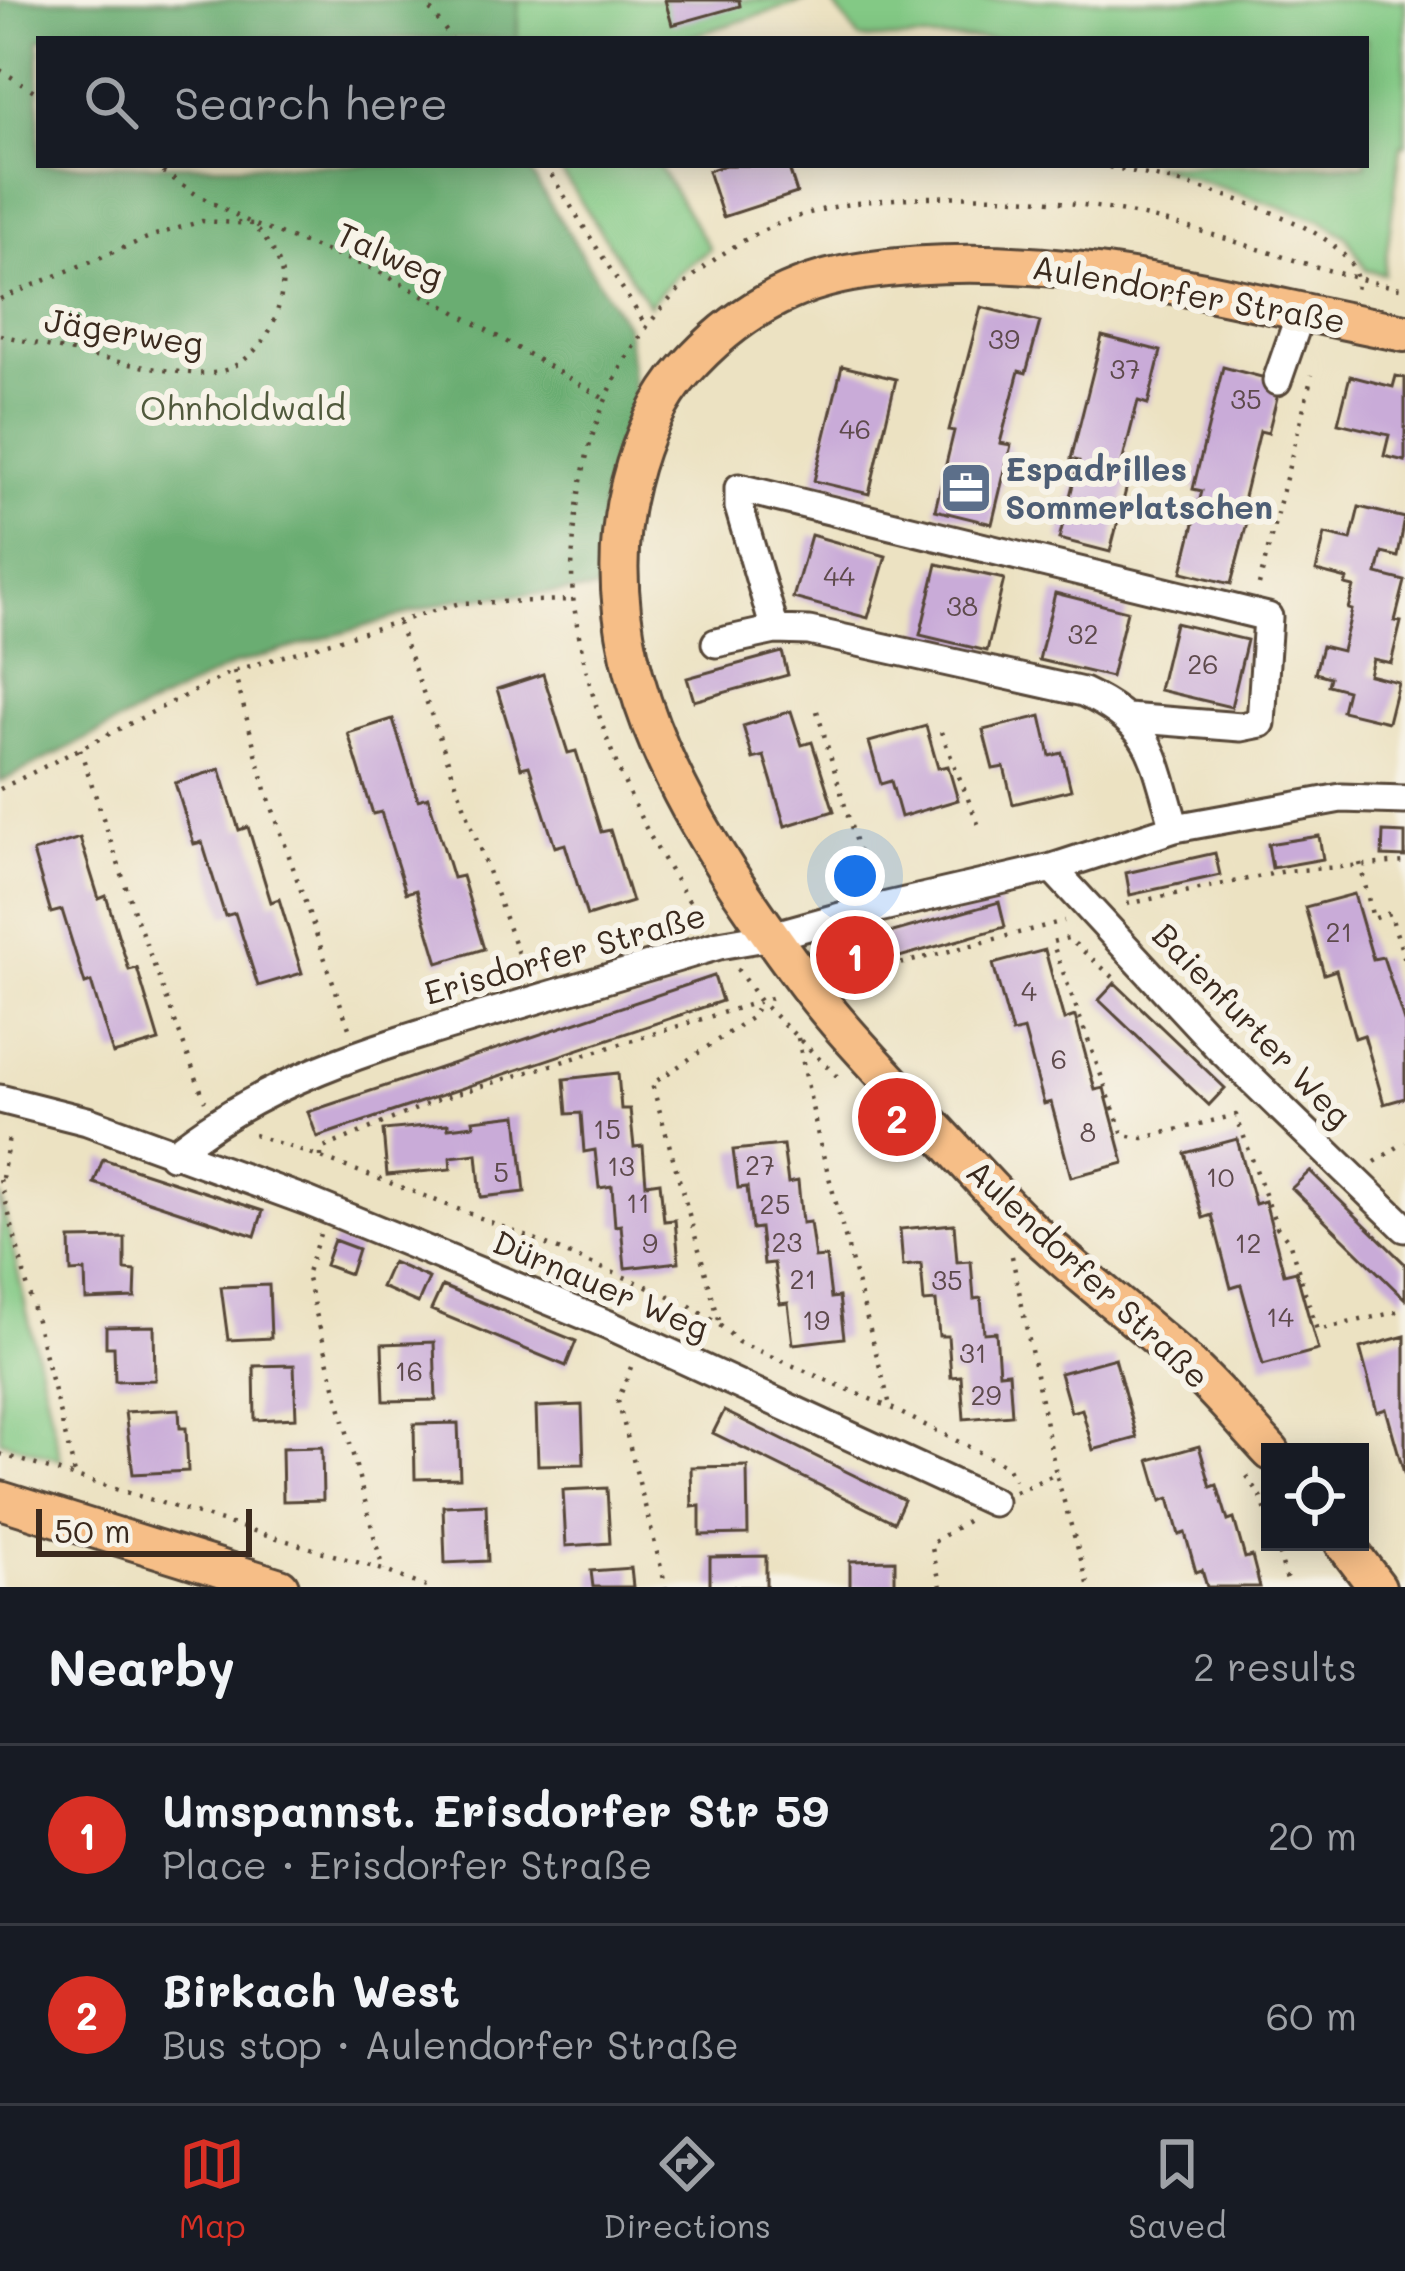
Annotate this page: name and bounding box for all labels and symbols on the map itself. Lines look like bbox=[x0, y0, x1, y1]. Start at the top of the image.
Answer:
street label: Talweg bbox=[331, 211, 451, 296]
street label: Aulendorfer Straße bbox=[1029, 244, 1349, 341]
street label: Jägerweg bbox=[42, 297, 207, 364]
house number: 39 bbox=[988, 321, 1020, 356]
house number: 37 bbox=[1110, 351, 1140, 386]
house number: 35 bbox=[1230, 381, 1262, 416]
park label: Ohnholdwald bbox=[140, 385, 346, 428]
house number: 46 bbox=[839, 411, 871, 446]
place label: Espadrilles Sommerlatschen bbox=[1005, 446, 1273, 527]
office icon: Espadrilles Sommerlatschen bbox=[938, 460, 994, 516]
house number: 44 bbox=[823, 558, 855, 593]
house number: 38 bbox=[946, 588, 978, 623]
house number: 32 bbox=[1068, 616, 1098, 651]
house number: 26 bbox=[1187, 646, 1219, 681]
your location bbox=[825, 846, 885, 906]
street label: Erisdorfer Straße bbox=[419, 892, 710, 1013]
pin: 1 bbox=[816, 910, 894, 1000]
street label: Baienfurter Weg bbox=[1145, 913, 1362, 1135]
house number: 21 bbox=[1325, 914, 1353, 949]
house number: 4 bbox=[1021, 973, 1037, 1008]
house number: 6 bbox=[1051, 1041, 1067, 1076]
pin: 2 bbox=[858, 1072, 936, 1162]
house number: 15 bbox=[593, 1111, 621, 1146]
house number: 8 bbox=[1080, 1114, 1096, 1149]
house number: 27 bbox=[745, 1147, 775, 1182]
house number: 13 bbox=[607, 1148, 635, 1183]
street label: Aulendorfer Straße bbox=[958, 1149, 1220, 1397]
house number: 5 bbox=[493, 1154, 509, 1189]
house number: 10 bbox=[1206, 1159, 1234, 1194]
house number: 11 bbox=[626, 1185, 650, 1220]
house number: 25 bbox=[760, 1186, 790, 1221]
street label: Dürnauer Weg bbox=[487, 1219, 716, 1348]
house number: 23 bbox=[772, 1224, 802, 1259]
house number: 9 bbox=[642, 1225, 658, 1260]
house number: 12 bbox=[1234, 1225, 1262, 1260]
house number: 21 bbox=[789, 1261, 817, 1296]
house number: 35 bbox=[931, 1262, 963, 1297]
house number: 14 bbox=[1266, 1299, 1294, 1334]
house number: 19 bbox=[802, 1302, 830, 1337]
house number: 31 bbox=[959, 1335, 987, 1370]
house number: 16 bbox=[395, 1353, 423, 1388]
house number: 29 bbox=[971, 1377, 1002, 1412]
scale bar bbox=[36, 1503, 252, 1556]

